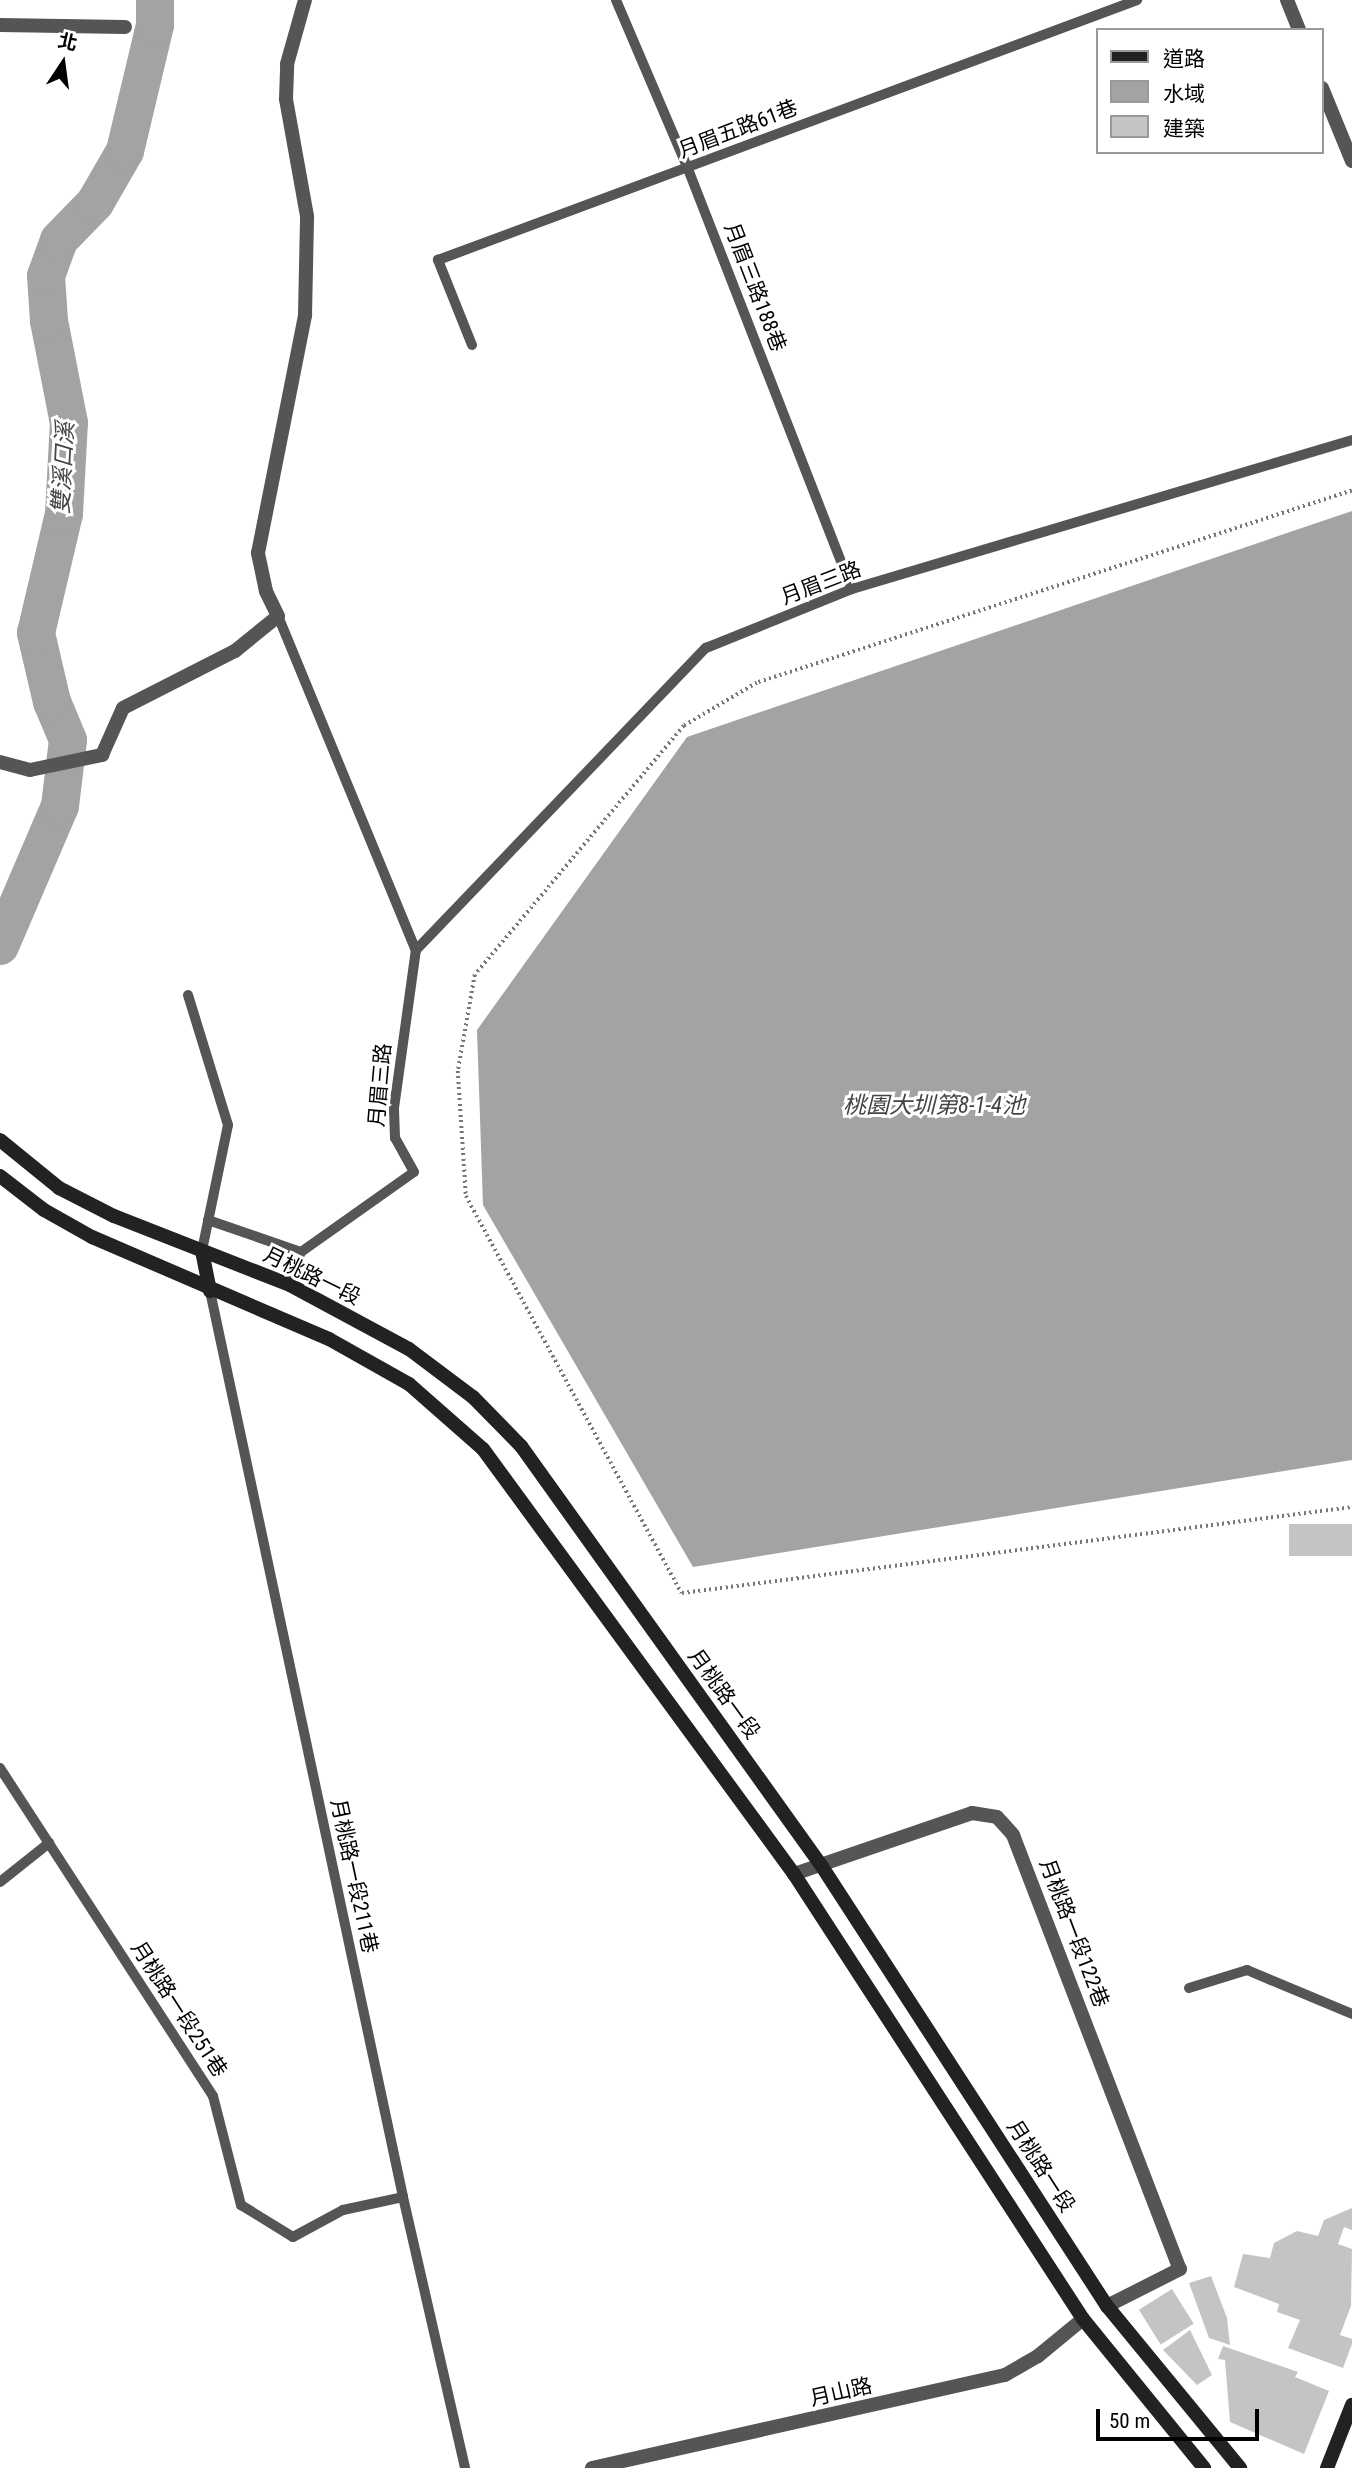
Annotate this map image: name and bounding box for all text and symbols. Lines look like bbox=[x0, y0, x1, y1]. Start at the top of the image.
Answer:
north arrow bbox=[28, 28, 98, 98]
legend bbox=[1096, 28, 1324, 154]
text: 北 bbox=[56, 29, 80, 55]
text: 道路 bbox=[1163, 47, 1205, 71]
text: 水域 bbox=[1163, 82, 1205, 106]
street label: 月眉五路61巷 bbox=[675, 95, 801, 163]
text: 建築 bbox=[1163, 117, 1205, 141]
street label: 月眉三路188巷 bbox=[719, 219, 791, 355]
water label: 雙溪口溪 bbox=[48, 421, 80, 515]
street label: 月眉三路 bbox=[777, 556, 865, 610]
street label: 月眉三路 bbox=[364, 1042, 396, 1128]
water label: 桃園大圳第8-1-4池 bbox=[843, 1092, 1025, 1120]
street label: 月桃路一段 bbox=[259, 1242, 365, 1310]
street label: 月桃路一段 bbox=[683, 1644, 765, 1744]
street label: 月桃路一段211巷 bbox=[325, 1797, 383, 1955]
street label: 月桃路一段122巷 bbox=[1034, 1855, 1114, 2011]
street label: 月桃路一段251巷 bbox=[126, 1936, 232, 2082]
street label: 月桃路一段 bbox=[1002, 2115, 1080, 2217]
street label: 月山路 bbox=[807, 2373, 875, 2411]
scale bar bbox=[1100, 2394, 1263, 2438]
text: 50 m bbox=[1109, 2409, 1150, 2433]

